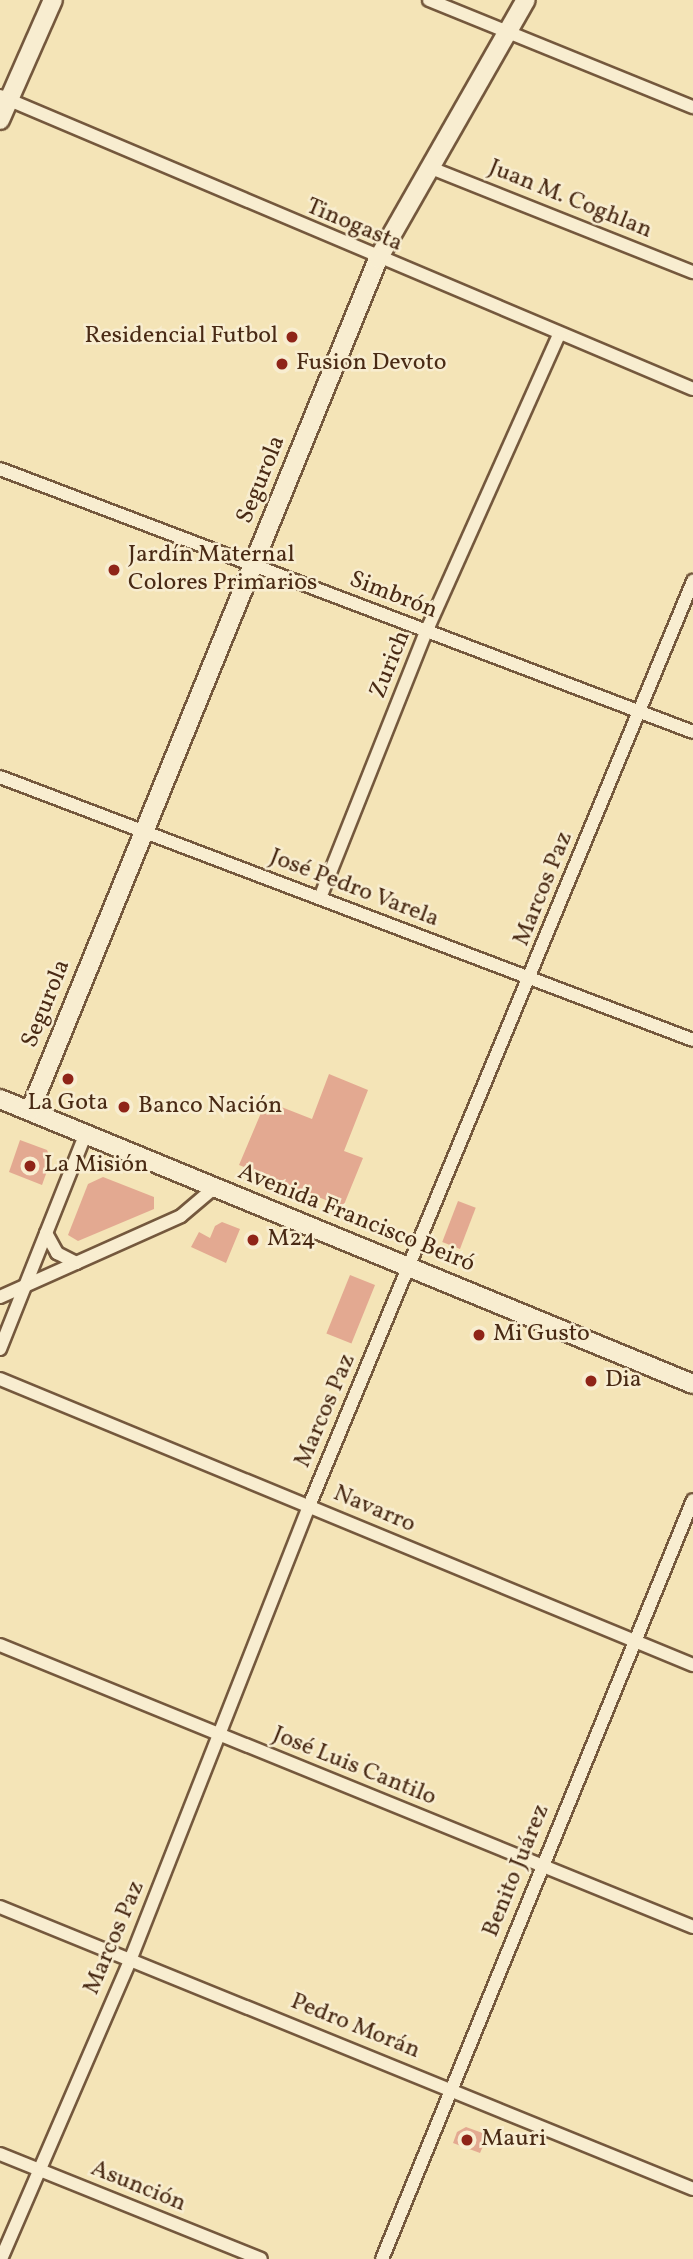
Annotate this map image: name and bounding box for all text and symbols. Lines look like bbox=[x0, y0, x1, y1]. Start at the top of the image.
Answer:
street label: Juan M. Coghlan bbox=[484, 154, 656, 246]
street label: Tinogasta bbox=[301, 193, 407, 259]
place label: Residencial Futbol bbox=[85, 323, 278, 351]
marker: Residencial Futbol bbox=[284, 329, 300, 345]
place label: Fusion Devoto bbox=[296, 350, 446, 378]
marker: Fusion Devoto bbox=[274, 356, 290, 372]
street label: Segurola bbox=[231, 432, 293, 528]
place label: Jardín Maternal Colores Primarios bbox=[128, 542, 317, 598]
marker: Jardín Maternal Colores Primarios bbox=[106, 562, 122, 578]
street label: Simbrón bbox=[345, 566, 441, 626]
street label: Zurich bbox=[364, 627, 418, 703]
street label: Marcos Paz bbox=[508, 828, 580, 950]
street label: José Pedro Varela bbox=[265, 843, 443, 935]
street label: Segurola bbox=[16, 956, 78, 1052]
marker: La Gota bbox=[60, 1071, 76, 1087]
place label: La Gota bbox=[28, 1090, 108, 1118]
place label: Banco Nación bbox=[138, 1093, 282, 1121]
marker: Banco Nación bbox=[116, 1099, 132, 1115]
place label: La Misión bbox=[44, 1152, 148, 1180]
marker: La Misión bbox=[22, 1158, 38, 1174]
street label: Avenida Francisco Beiró bbox=[233, 1158, 479, 1280]
place label: M24 bbox=[267, 1226, 316, 1254]
marker: M24 bbox=[245, 1232, 261, 1248]
place label: Mi Gusto bbox=[493, 1321, 590, 1349]
marker: Mi Gusto bbox=[471, 1327, 487, 1343]
street label: Marcos Paz bbox=[289, 1350, 363, 1472]
place label: Dia bbox=[605, 1367, 642, 1395]
marker: Dia bbox=[583, 1373, 599, 1389]
street label: Navarro bbox=[329, 1480, 419, 1540]
street label: José Luis Cantilo bbox=[268, 1721, 440, 1813]
street label: Benito Juárez bbox=[477, 1800, 557, 1942]
street label: Marcos Paz bbox=[78, 1877, 152, 1999]
street label: Pedro Morán bbox=[286, 1988, 424, 2066]
place label: Mauri bbox=[481, 2126, 546, 2154]
marker: Mauri bbox=[459, 2132, 475, 2148]
street label: Asunción bbox=[86, 2155, 190, 2219]

